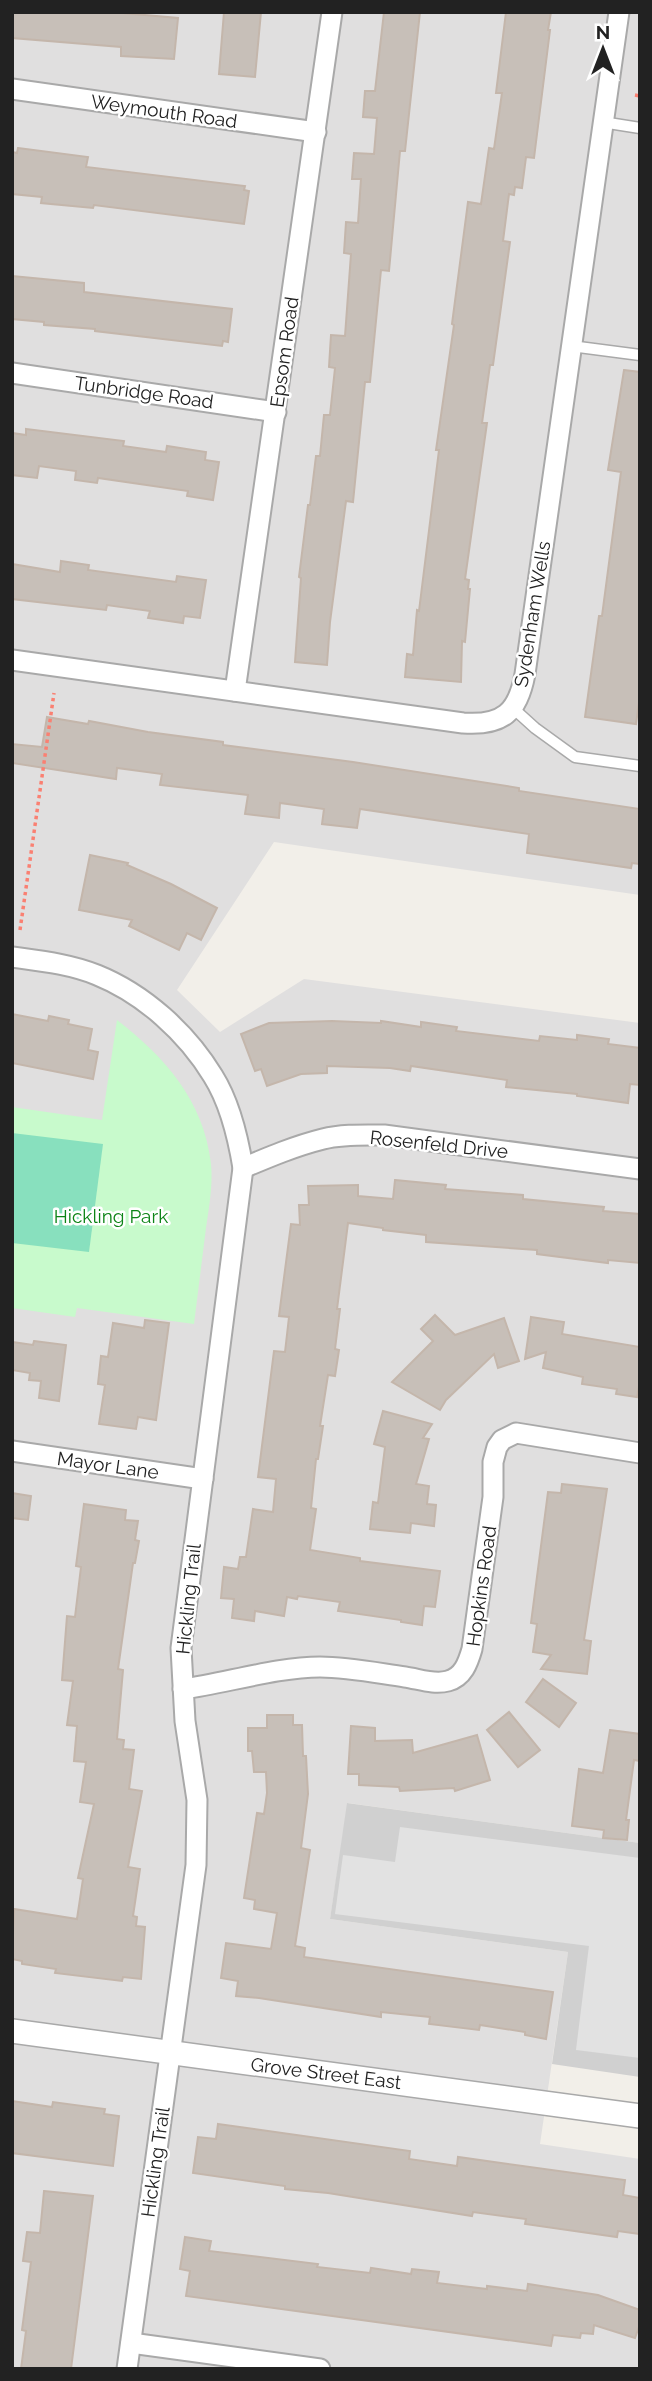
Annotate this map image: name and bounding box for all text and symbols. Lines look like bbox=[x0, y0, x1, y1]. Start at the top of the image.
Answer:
north arrow bbox=[568, 14, 638, 84]
text: N bbox=[596, 21, 610, 43]
street label: Weymouth Road bbox=[89, 90, 239, 132]
street label: Epsom Road bbox=[265, 295, 303, 409]
street label: Tunbridge Road bbox=[73, 371, 215, 413]
street label: Sydenham Wells bbox=[510, 539, 554, 689]
street label: Rosenfeld Drive bbox=[369, 1126, 509, 1162]
park label: Hickling Park bbox=[54, 1205, 168, 1227]
street label: Mayor Lane bbox=[56, 1447, 160, 1483]
street label: Hopkins Road bbox=[462, 1524, 500, 1648]
street label: Hickling Trail bbox=[171, 1542, 205, 1655]
street label: Grove Street East bbox=[249, 2053, 403, 2093]
street label: Hickling Trail bbox=[136, 2105, 174, 2219]

